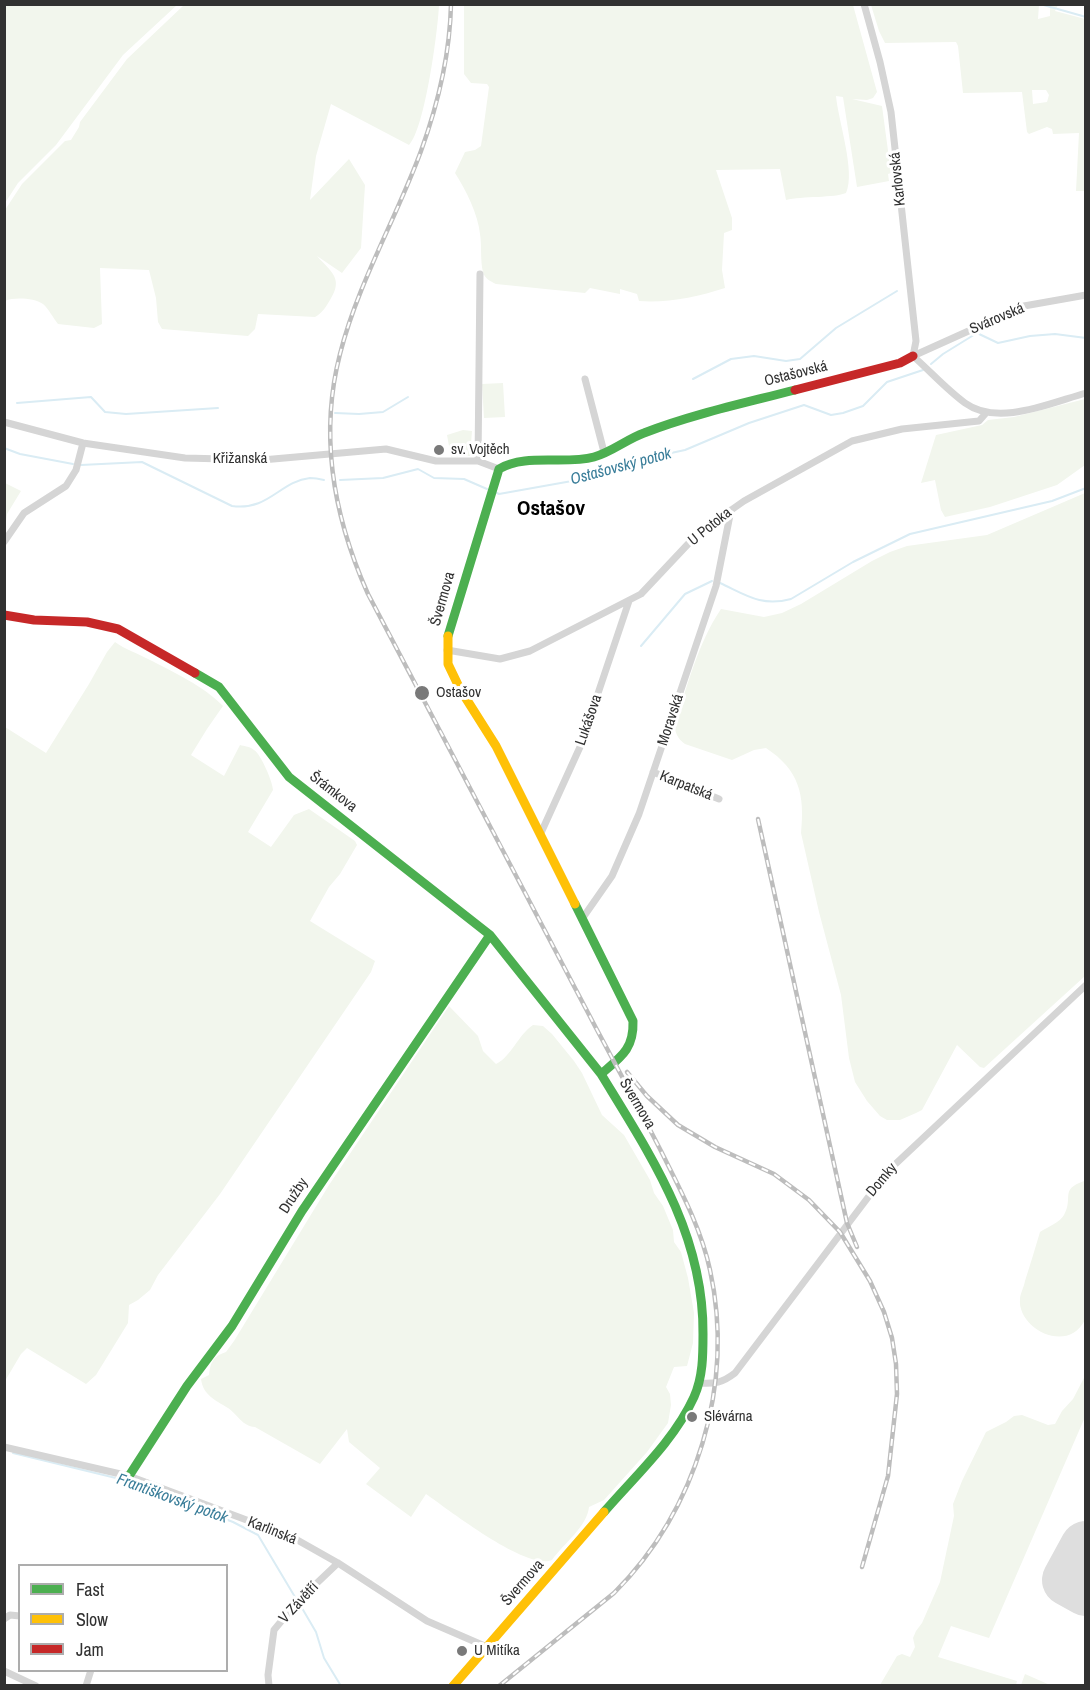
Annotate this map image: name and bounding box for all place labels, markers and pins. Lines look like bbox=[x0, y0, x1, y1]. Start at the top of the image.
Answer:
place label: sv. Vojtěch bbox=[451, 441, 510, 459]
marker: sv. Vojtěch bbox=[432, 443, 446, 457]
marker: Ostašov bbox=[413, 684, 431, 702]
place label: Ostašov bbox=[436, 684, 481, 702]
place label: Slévárna bbox=[704, 1408, 753, 1426]
marker: Slévárna bbox=[685, 1410, 699, 1424]
place label: U Mitíka bbox=[474, 1642, 520, 1660]
marker: U Mitíka bbox=[455, 1644, 469, 1658]

